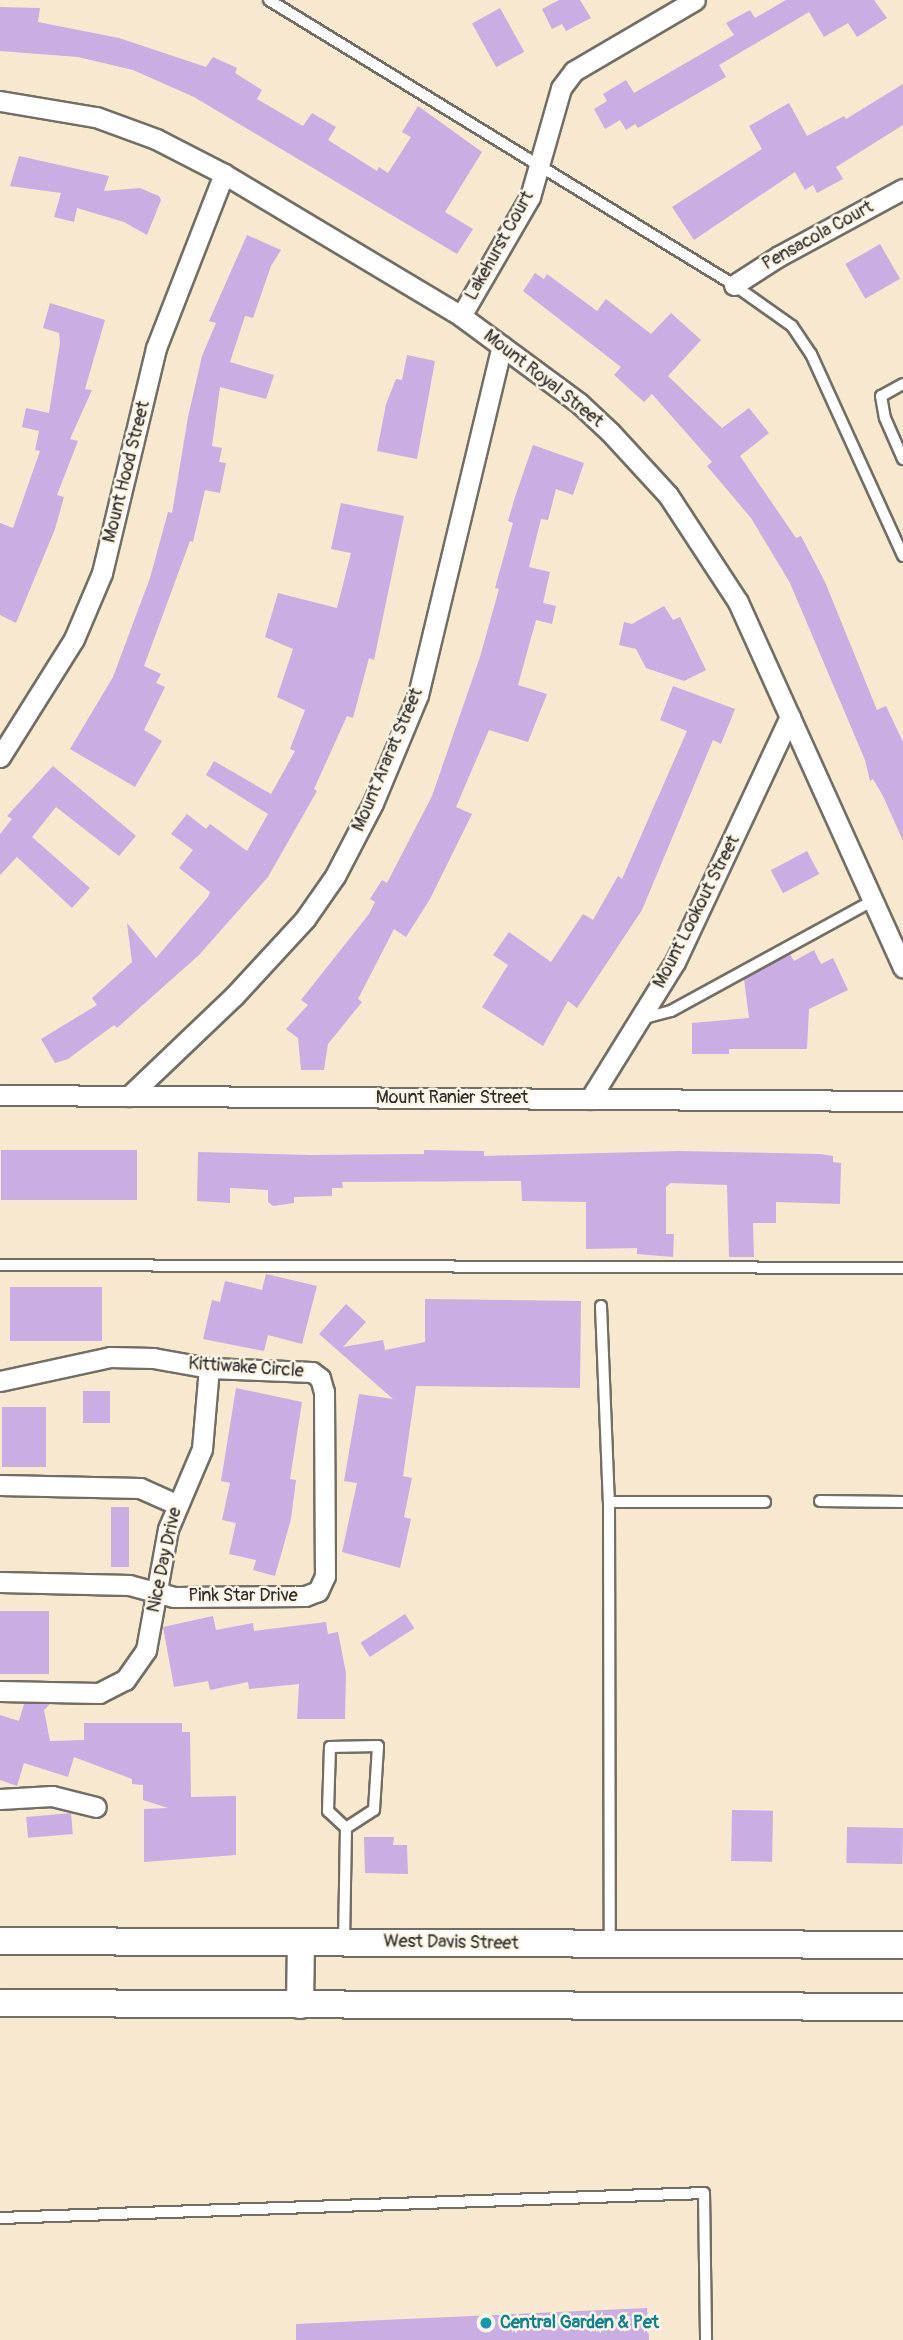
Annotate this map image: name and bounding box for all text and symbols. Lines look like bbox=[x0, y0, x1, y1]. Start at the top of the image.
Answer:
street label: Lakehurst Court bbox=[461, 188, 539, 304]
street label: Pensacola Court bbox=[759, 197, 877, 275]
street label: Mount Royal Street bbox=[479, 326, 607, 432]
street label: Mount Hood Street bbox=[99, 399, 155, 545]
street label: Mount Ararat Street bbox=[348, 685, 428, 835]
street label: Mount Lookout Street bbox=[649, 832, 745, 992]
street label: Mount Ranier Street bbox=[376, 1087, 528, 1109]
street label: Kittiwake Circle bbox=[188, 1353, 304, 1383]
street label: Nice Day Drive bbox=[143, 1505, 187, 1615]
street label: Pink Star Drive bbox=[188, 1585, 298, 1607]
street label: West Davis Street bbox=[383, 1931, 519, 1955]
place label: Central Garden & Pet bbox=[500, 2312, 659, 2334]
marker: Central Garden & Pet bbox=[478, 2315, 494, 2331]

